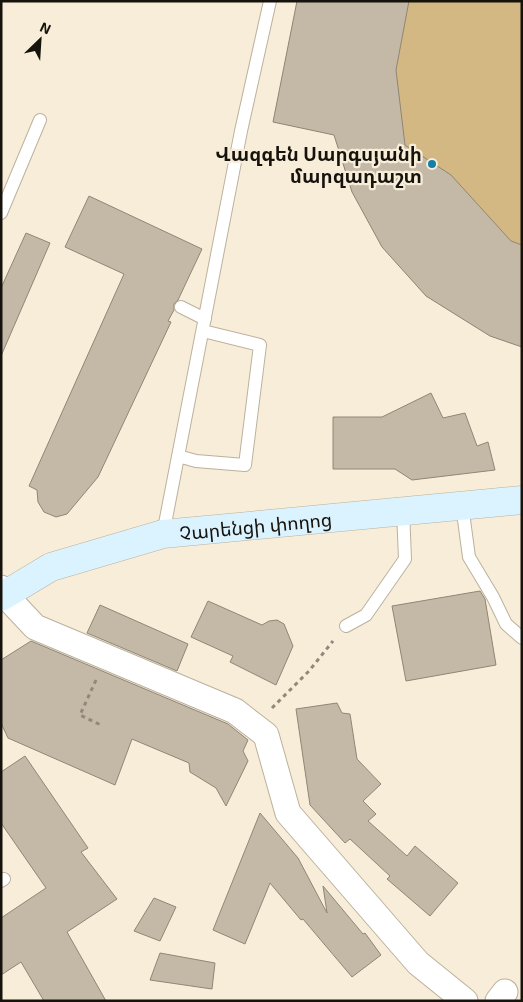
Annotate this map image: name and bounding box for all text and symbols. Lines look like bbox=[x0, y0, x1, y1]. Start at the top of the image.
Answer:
north arrow bbox=[15, 15, 65, 65]
text: N bbox=[38, 18, 54, 38]
place label: Վազգեն Սարգսյանի մարզադաշտ bbox=[215, 142, 422, 188]
marker: Վազգեն Սարգսյանի մարզադաշտ bbox=[426, 158, 438, 170]
street label: Չարենցի փողոց bbox=[178, 507, 333, 544]

